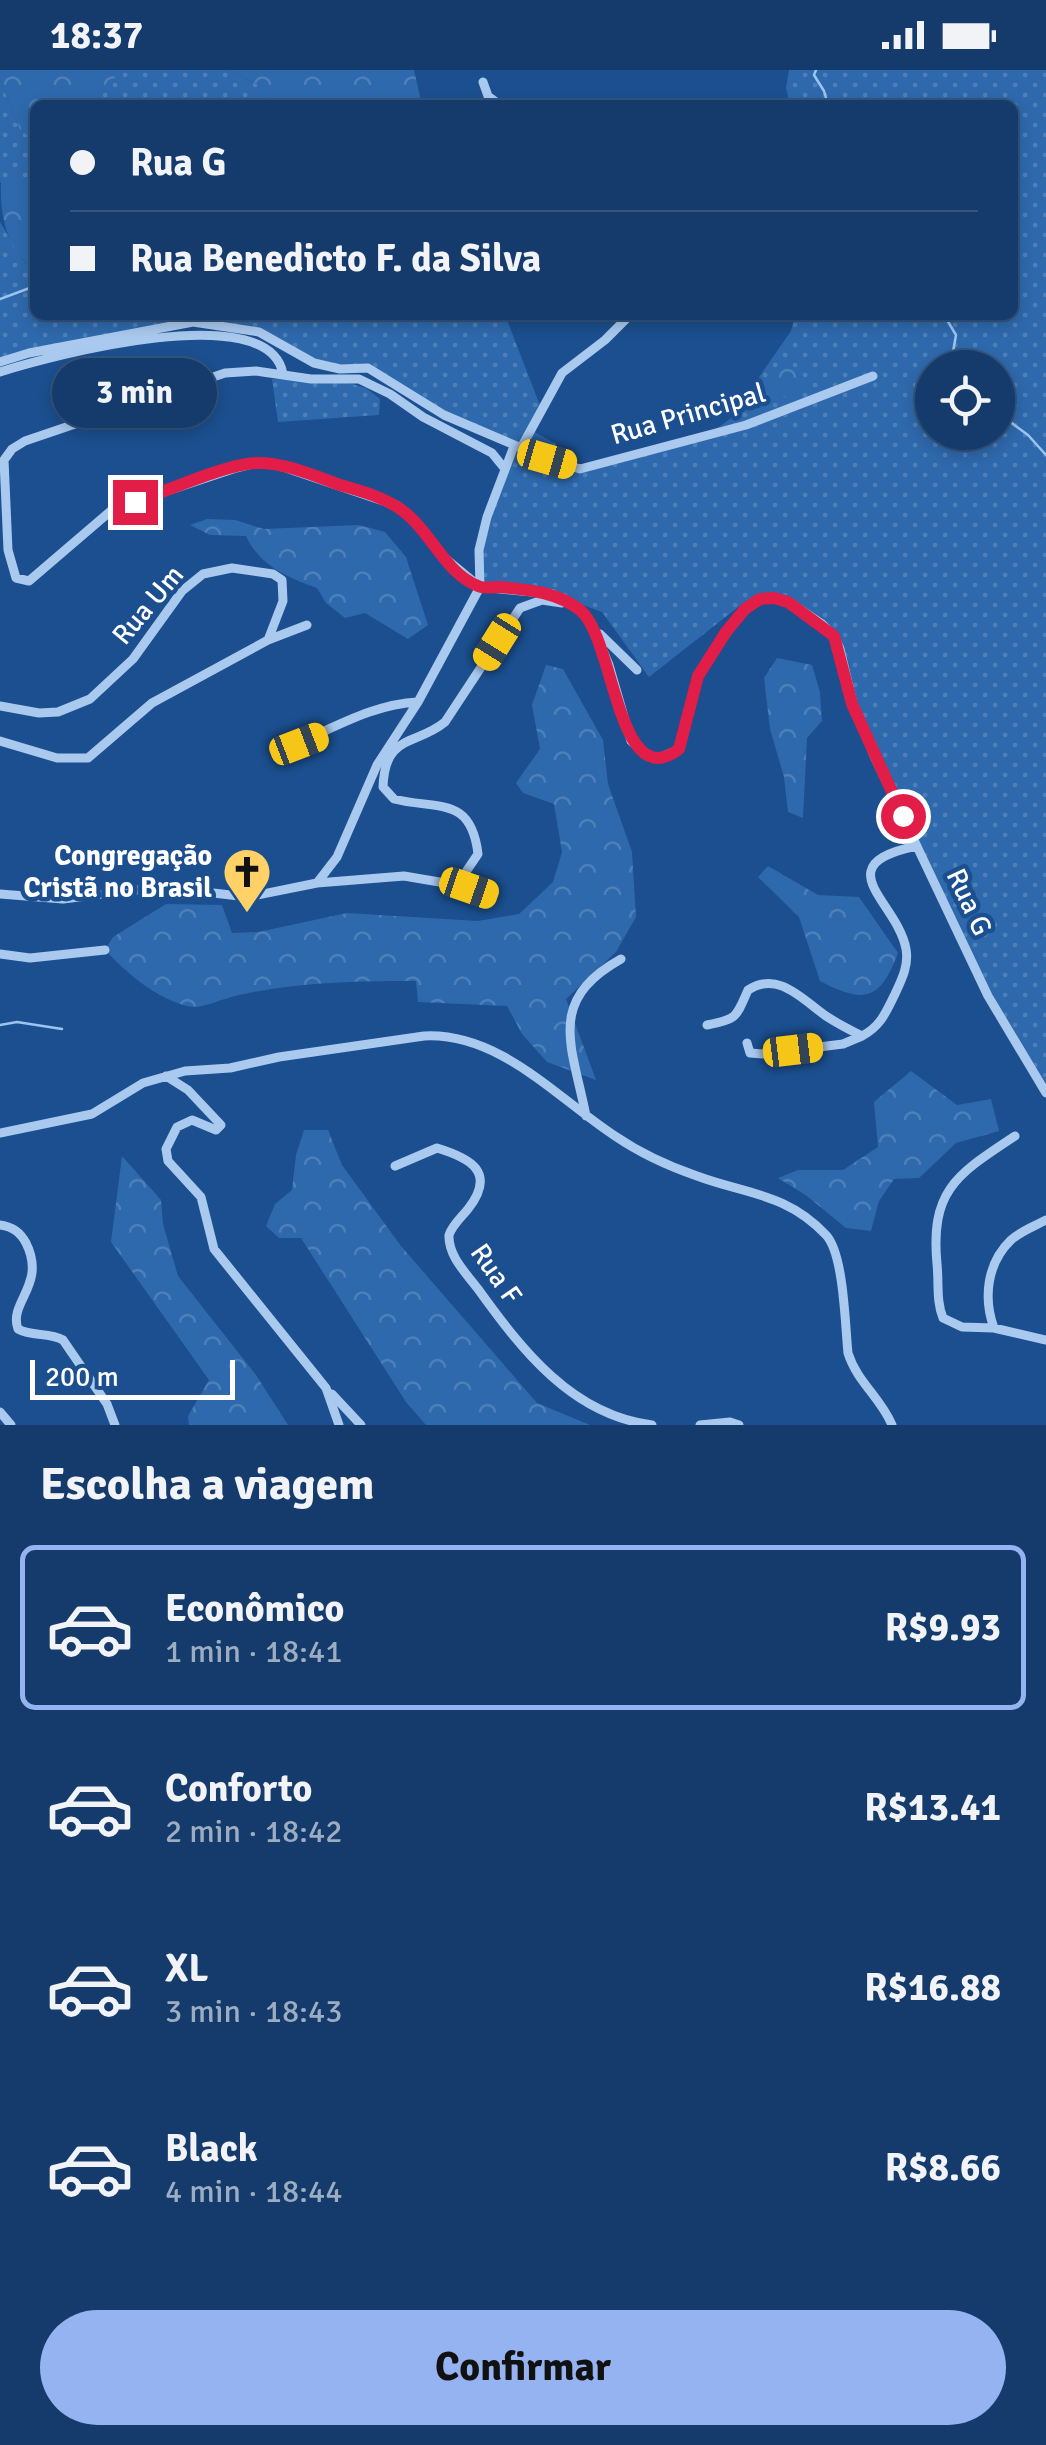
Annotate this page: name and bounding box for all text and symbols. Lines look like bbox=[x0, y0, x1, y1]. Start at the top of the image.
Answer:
text: 18:37 bbox=[50, 12, 143, 59]
text: Rua G bbox=[130, 139, 226, 186]
text: Rua Benedicto F. da Silva bbox=[130, 235, 541, 282]
map controls bbox=[915, 350, 1015, 450]
button: locate bbox=[915, 350, 1015, 450]
callout: 3 min bbox=[52, 357, 218, 427]
text: 3 min bbox=[96, 373, 173, 412]
street label: Rua Principal bbox=[607, 376, 769, 452]
car bbox=[514, 436, 580, 482]
route end bbox=[113, 480, 158, 525]
street label: Rua Um bbox=[105, 558, 191, 652]
car bbox=[468, 609, 526, 675]
car bbox=[266, 719, 332, 769]
route start bbox=[881, 794, 926, 839]
place label: Congregação Cristã no Brasil bbox=[23, 839, 212, 905]
church icon: Congregação Cristã no Brasil bbox=[221, 846, 273, 914]
street label: Rua G bbox=[939, 863, 999, 941]
car bbox=[436, 864, 502, 912]
car bbox=[761, 1031, 825, 1069]
street label: Rua F bbox=[463, 1237, 529, 1311]
scale bar bbox=[30, 1355, 235, 1400]
text: 200 m bbox=[45, 1360, 119, 1394]
text: Escolha a viagem bbox=[40, 1457, 374, 1512]
icon: car bbox=[45, 1583, 135, 1673]
text: Econômico bbox=[165, 1585, 344, 1632]
text: R$9.93 bbox=[885, 1604, 1001, 1651]
text: 1 min · 18:41 bbox=[165, 1632, 343, 1671]
icon: car bbox=[45, 1763, 135, 1853]
text: Conforto bbox=[165, 1765, 312, 1812]
text: R$13.41 bbox=[864, 1784, 1001, 1831]
text: 2 min · 18:42 bbox=[165, 1812, 343, 1851]
icon: car bbox=[45, 1943, 135, 2033]
text: XL bbox=[165, 1945, 208, 1992]
text: R$16.88 bbox=[864, 1964, 1001, 2011]
text: 3 min · 18:43 bbox=[165, 1992, 343, 2031]
icon: car bbox=[45, 2123, 135, 2213]
text: Black bbox=[165, 2125, 258, 2172]
text: R$8.66 bbox=[885, 2144, 1001, 2191]
text: 4 min · 18:44 bbox=[165, 2172, 343, 2211]
button: Confirmar bbox=[40, 2310, 1006, 2425]

